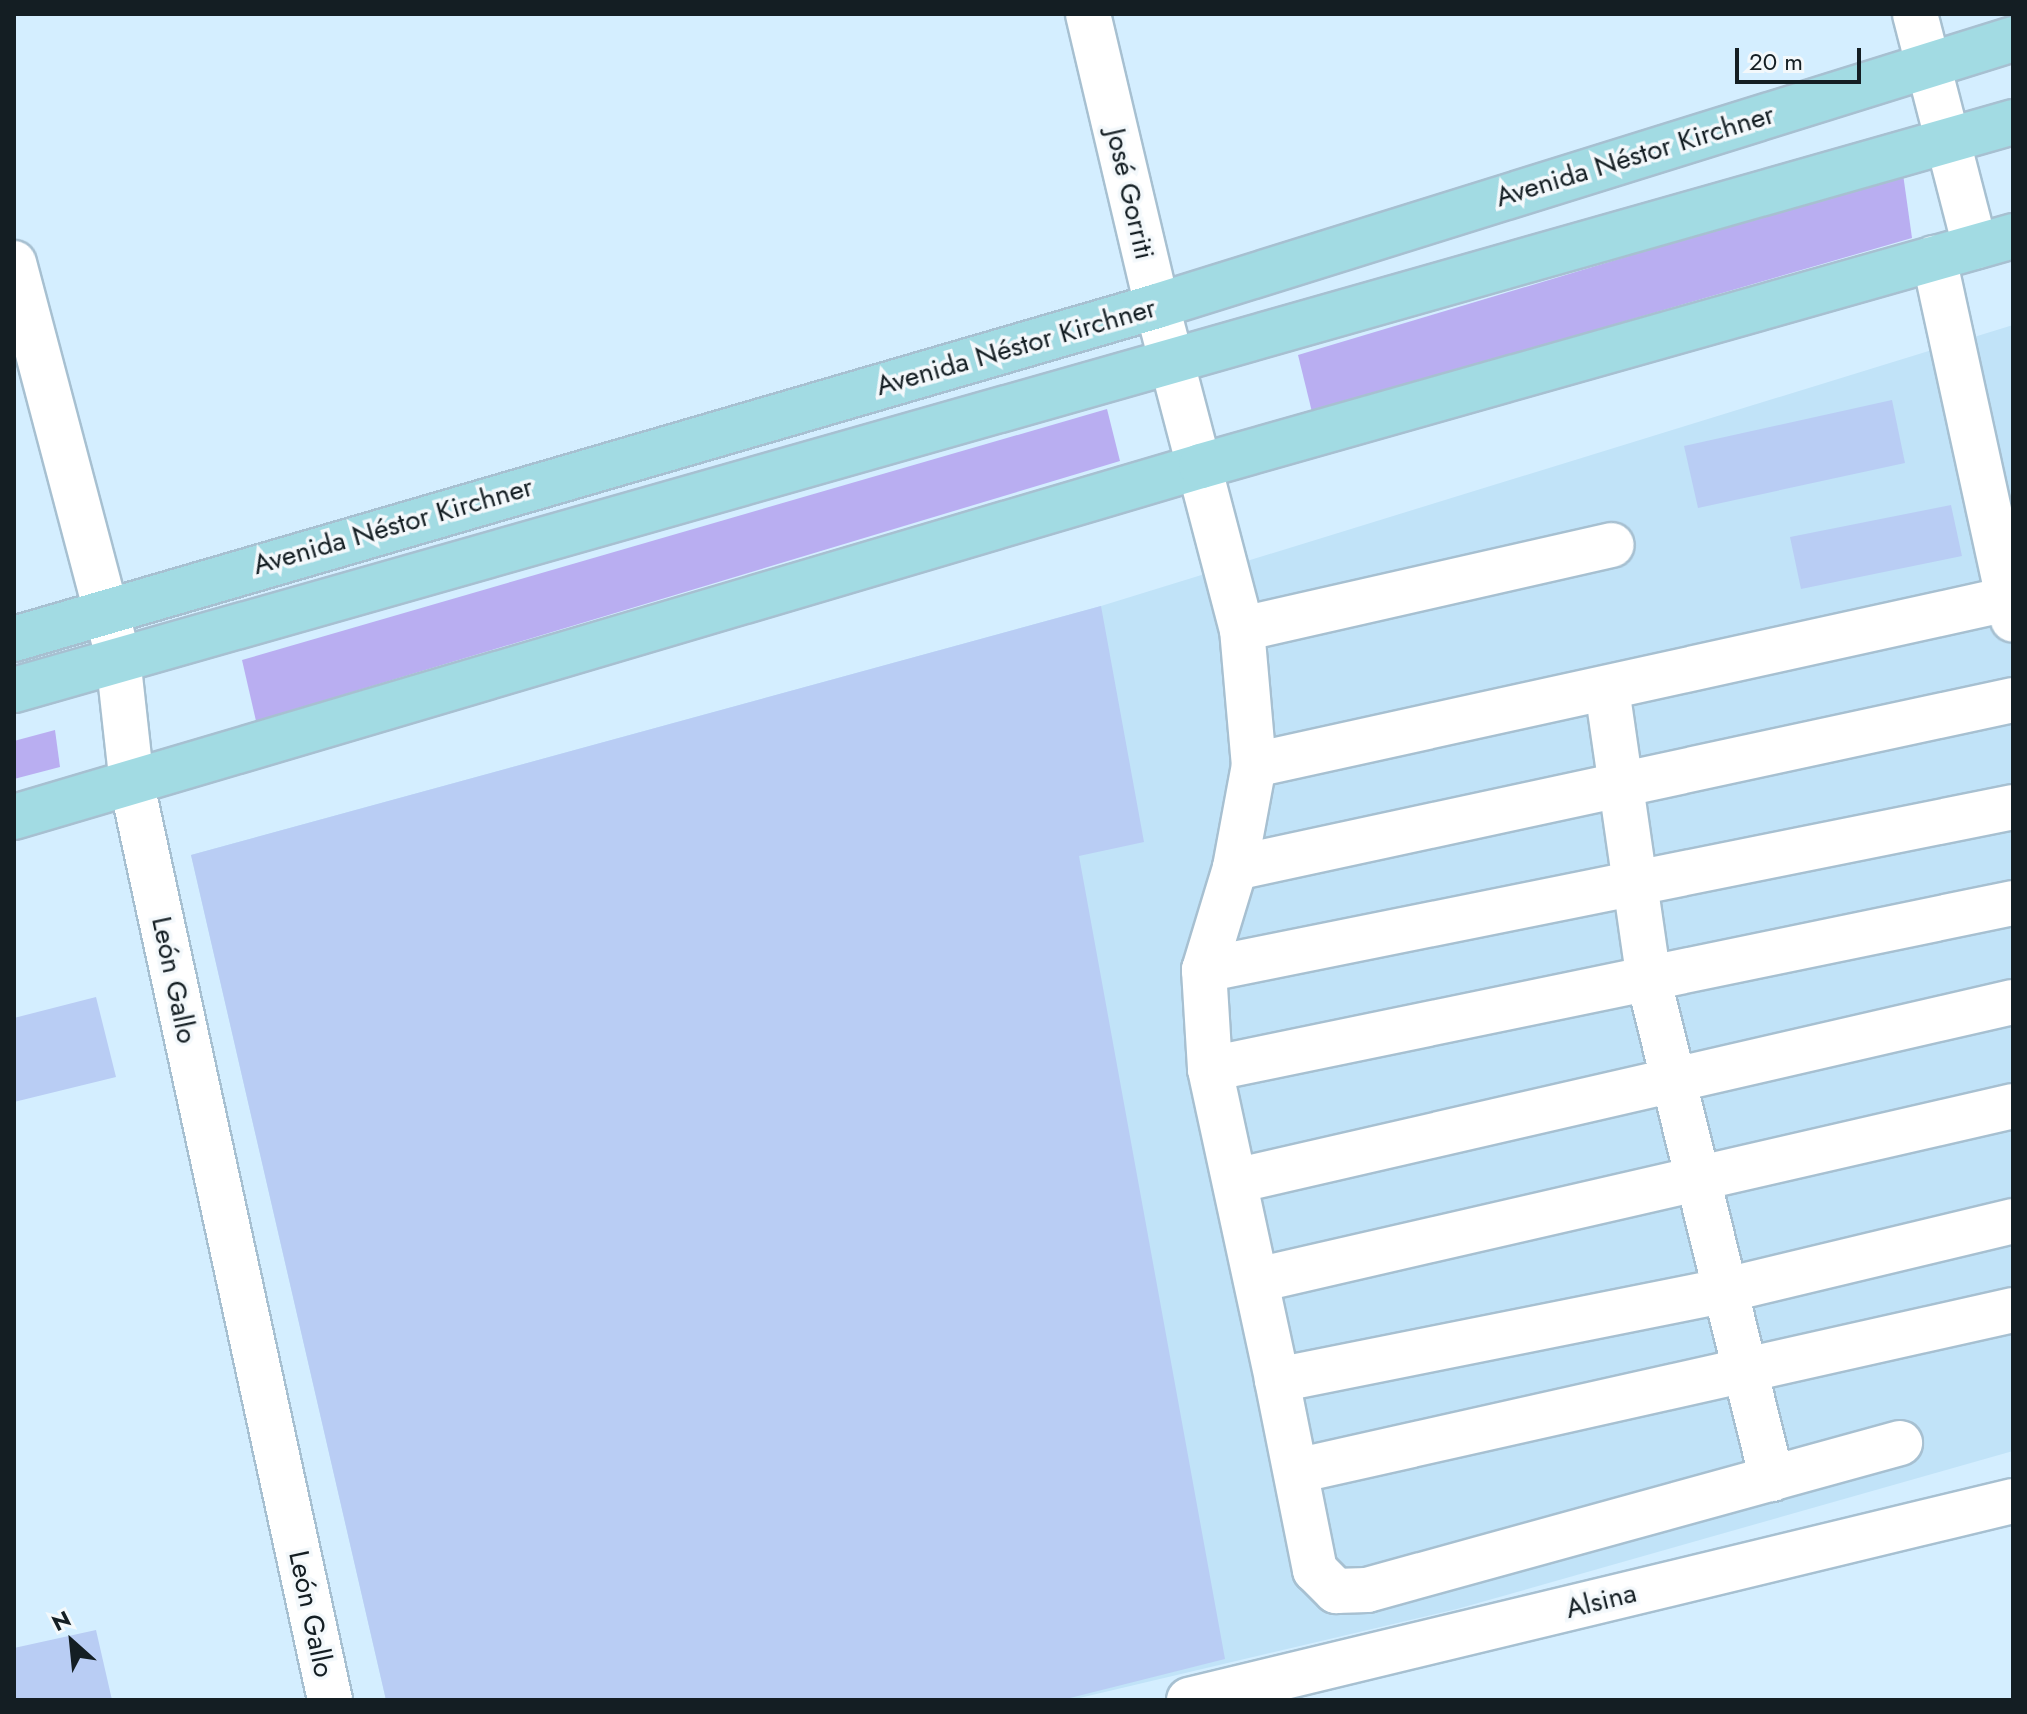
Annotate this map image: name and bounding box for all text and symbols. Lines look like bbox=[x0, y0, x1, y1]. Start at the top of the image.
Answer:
scale bar bbox=[1739, 32, 1865, 82]
text: 20 m bbox=[1749, 44, 1803, 79]
street label: Avenida Néstor Kirchner bbox=[1492, 98, 1778, 214]
street label: José Gorriti bbox=[1099, 125, 1161, 263]
street label: Avenida Néstor Kirchner bbox=[872, 291, 1160, 403]
street label: Avenida Néstor Kirchner bbox=[249, 470, 537, 582]
street label: León Gallo bbox=[144, 914, 204, 1046]
street label: León Gallo bbox=[281, 1548, 341, 1680]
street label: Alsina bbox=[1562, 1576, 1640, 1626]
north arrow bbox=[32, 1602, 112, 1682]
text: N bbox=[46, 1602, 76, 1639]

